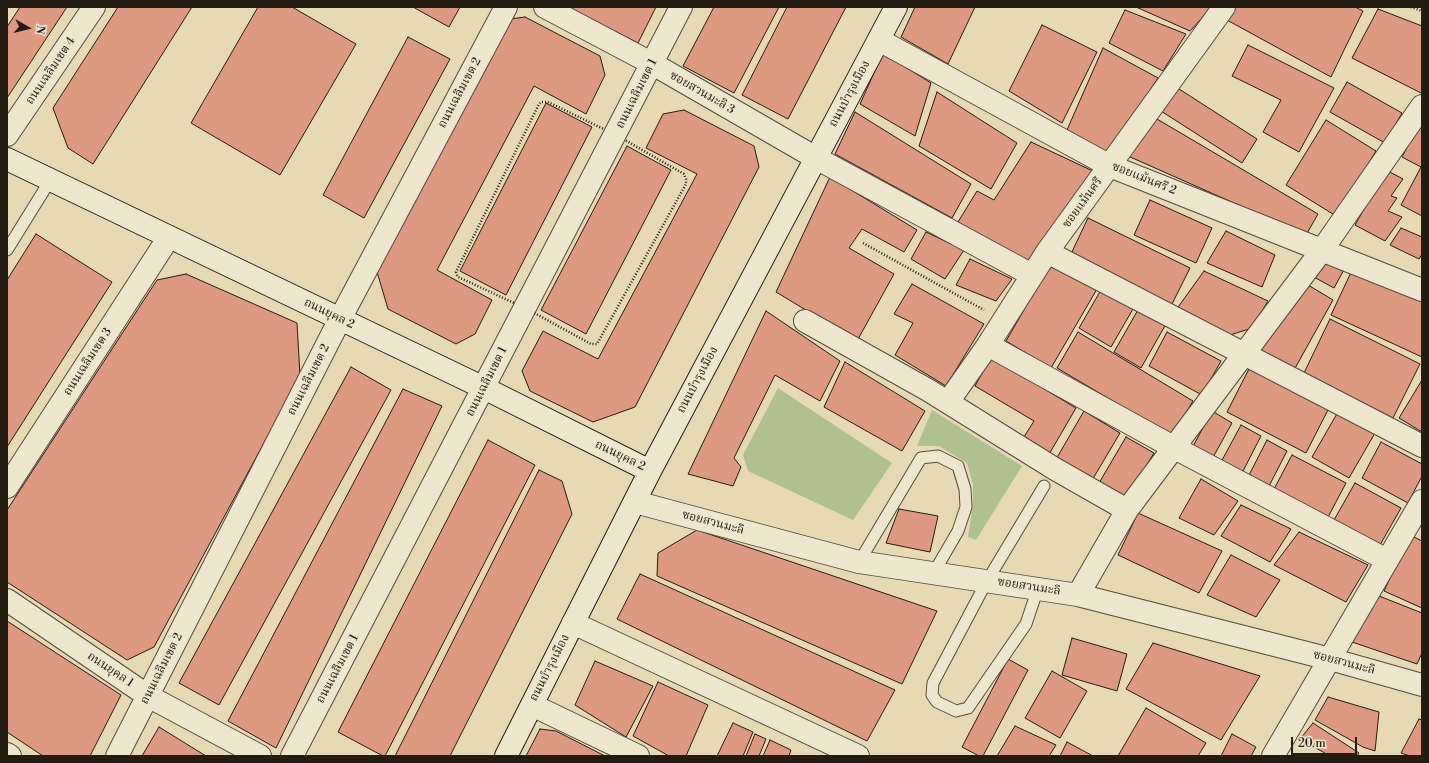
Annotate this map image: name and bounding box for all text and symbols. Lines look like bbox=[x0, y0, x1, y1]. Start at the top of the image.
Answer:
north arrow bbox=[8, 8, 48, 48]
text: N bbox=[32, 24, 47, 35]
street label: ถนนเฉลิมเขต 4 bbox=[23, 34, 79, 108]
street label: ถนนเฉลิมเขต 2 bbox=[435, 55, 485, 131]
street label: ถนนเฉลิมเขต 1 bbox=[613, 57, 661, 131]
street label: ถนนบำรุงเมือง bbox=[826, 58, 874, 130]
street label: ซอยสวนมะลิ 3 bbox=[667, 69, 737, 117]
street label: ซอยแม้นศรี 2 bbox=[1110, 160, 1178, 198]
street label: ซอยแม้นศรี bbox=[1060, 175, 1106, 231]
street label: ถนนยุคล 2 bbox=[301, 296, 357, 332]
street label: ถนนเฉลิมเขต 3 bbox=[61, 325, 115, 399]
street label: ถนนเฉลิมเขต 2 bbox=[285, 342, 333, 418]
street label: ถนนบำรุงเมือง bbox=[674, 344, 722, 416]
street label: ถนนเฉลิมเขต 1 bbox=[463, 345, 511, 419]
street label: ถนนยุคล 2 bbox=[592, 438, 648, 474]
street label: ซอยสวนมะลิ bbox=[680, 508, 746, 538]
street label: ซอยสวนมะลิ bbox=[996, 575, 1062, 599]
street label: ถนนเฉลิมเขต 2 bbox=[138, 631, 186, 707]
street label: ถนนเฉลิมเขต 1 bbox=[314, 632, 362, 706]
street label: ถนนบำรุงเมือง bbox=[527, 632, 573, 704]
street label: ซอยสวนมะลิ bbox=[1311, 648, 1377, 678]
street label: ถนนยุคล 1 bbox=[84, 649, 136, 691]
scale bar bbox=[1293, 729, 1359, 755]
text: 20 m bbox=[1298, 736, 1326, 751]

